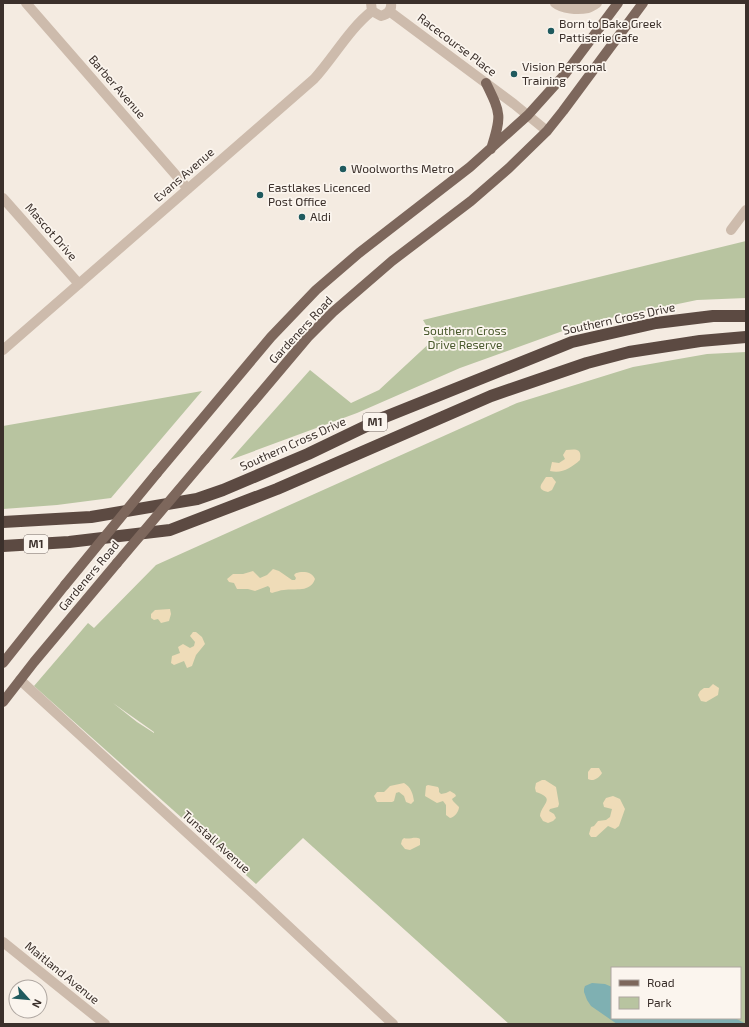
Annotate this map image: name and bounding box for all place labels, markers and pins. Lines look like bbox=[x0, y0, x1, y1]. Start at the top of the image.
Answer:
place label: Born to Bake Greek Pattiserie Cafe bbox=[559, 16, 662, 44]
marker: Born to Bake Greek Pattiserie Cafe bbox=[546, 26, 556, 36]
place label: Vision Personal Training bbox=[522, 59, 607, 87]
marker: Vision Personal Training bbox=[509, 69, 519, 79]
place label: Woolworths Metro bbox=[351, 161, 454, 175]
marker: Woolworths Metro bbox=[338, 164, 348, 174]
place label: Eastlakes Licenced Post Office bbox=[268, 180, 371, 208]
marker: Eastlakes Licenced Post Office bbox=[255, 190, 265, 200]
place label: Aldi bbox=[310, 209, 331, 223]
marker: Aldi bbox=[297, 212, 307, 222]

